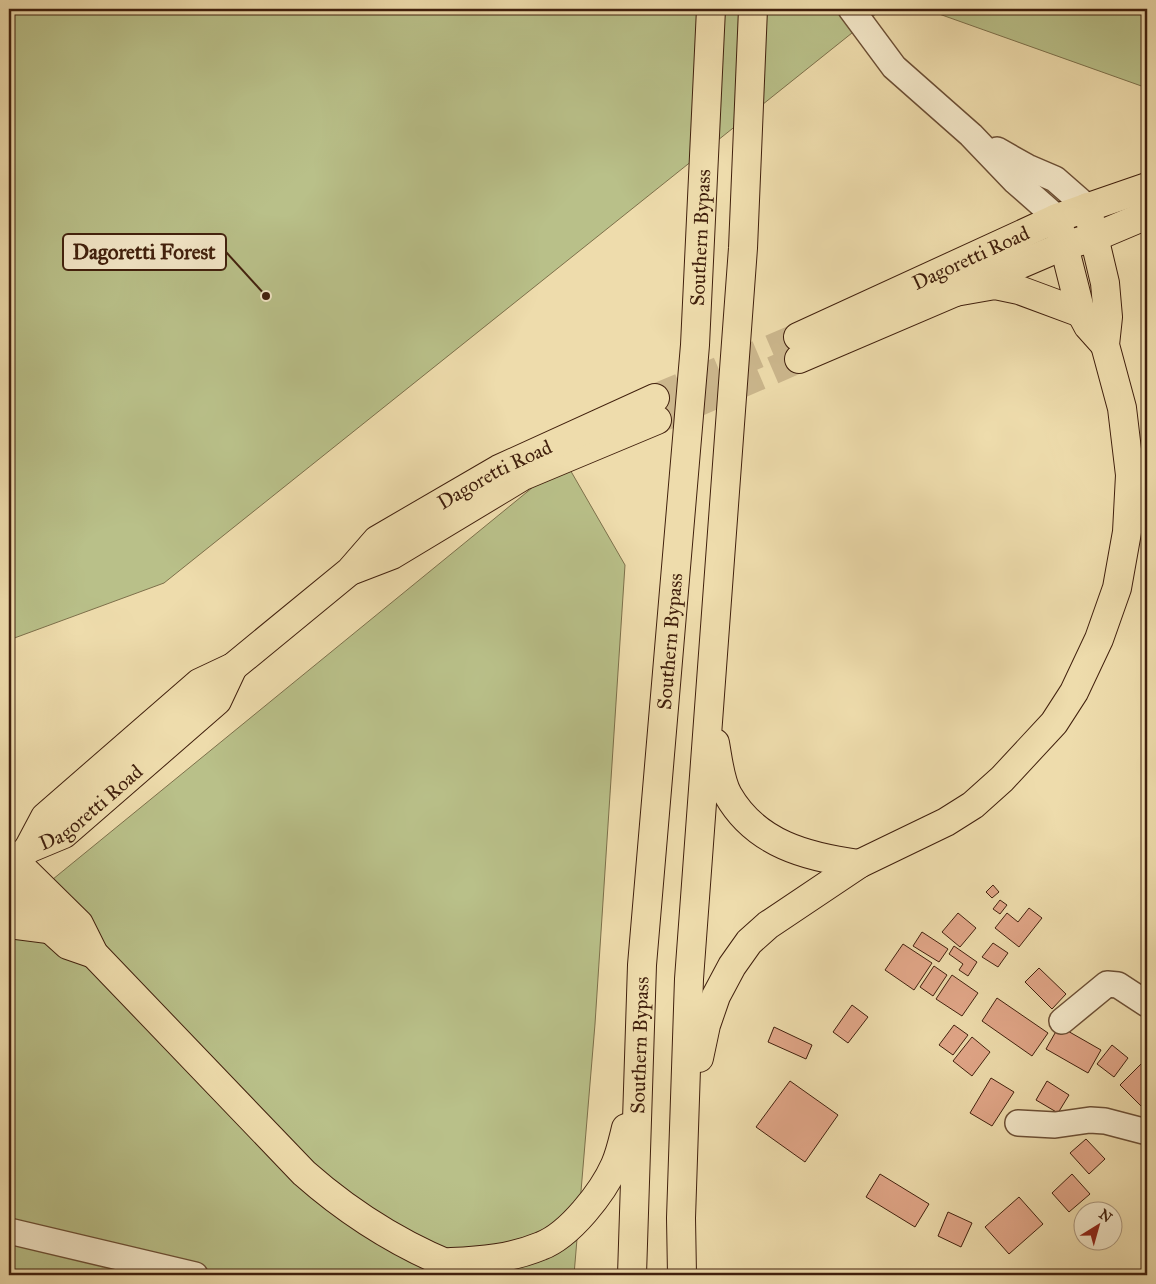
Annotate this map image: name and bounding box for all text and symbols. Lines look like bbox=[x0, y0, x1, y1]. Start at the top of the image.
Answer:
street label: Southern Bypass bbox=[685, 168, 715, 307]
street label: Dagoretti Road bbox=[908, 220, 1033, 295]
callout: Dagoretti Forest bbox=[63, 234, 226, 270]
text: Dagoretti Forest bbox=[72, 239, 216, 265]
street label: Dagoretti Road bbox=[433, 435, 555, 514]
street label: Southern Bypass bbox=[652, 572, 687, 711]
street label: Dagoretti Road bbox=[35, 759, 147, 855]
street label: Southern Bypass bbox=[625, 976, 654, 1114]
north arrow bbox=[1074, 1202, 1124, 1252]
text: N bbox=[1096, 1206, 1115, 1226]

